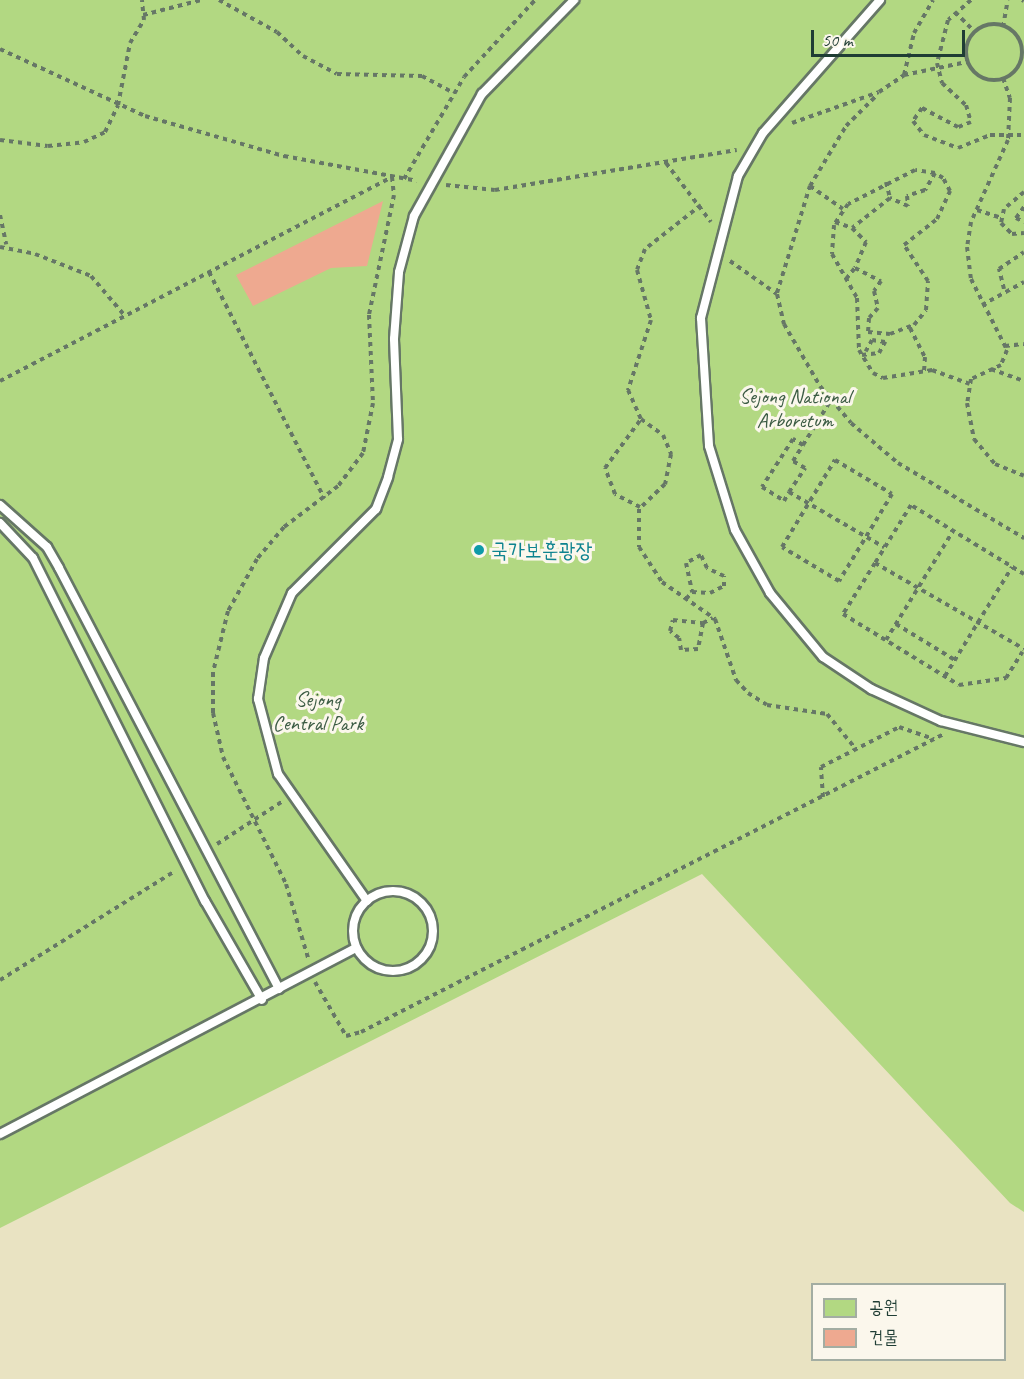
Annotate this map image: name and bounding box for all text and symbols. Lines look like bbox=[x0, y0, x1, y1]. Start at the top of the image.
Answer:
scale bar bbox=[814, 18, 968, 56]
text: 50 m bbox=[822, 29, 853, 51]
park label: Sejong National Arboretum bbox=[739, 383, 851, 433]
place label: 국가보훈광장 bbox=[491, 537, 592, 563]
marker: 국가보훈광장 bbox=[472, 543, 486, 557]
park label: Sejong Central Park bbox=[272, 686, 364, 736]
legend bbox=[811, 1283, 1006, 1361]
text: 공원 bbox=[869, 1296, 898, 1318]
text: 건물 bbox=[869, 1326, 898, 1348]

